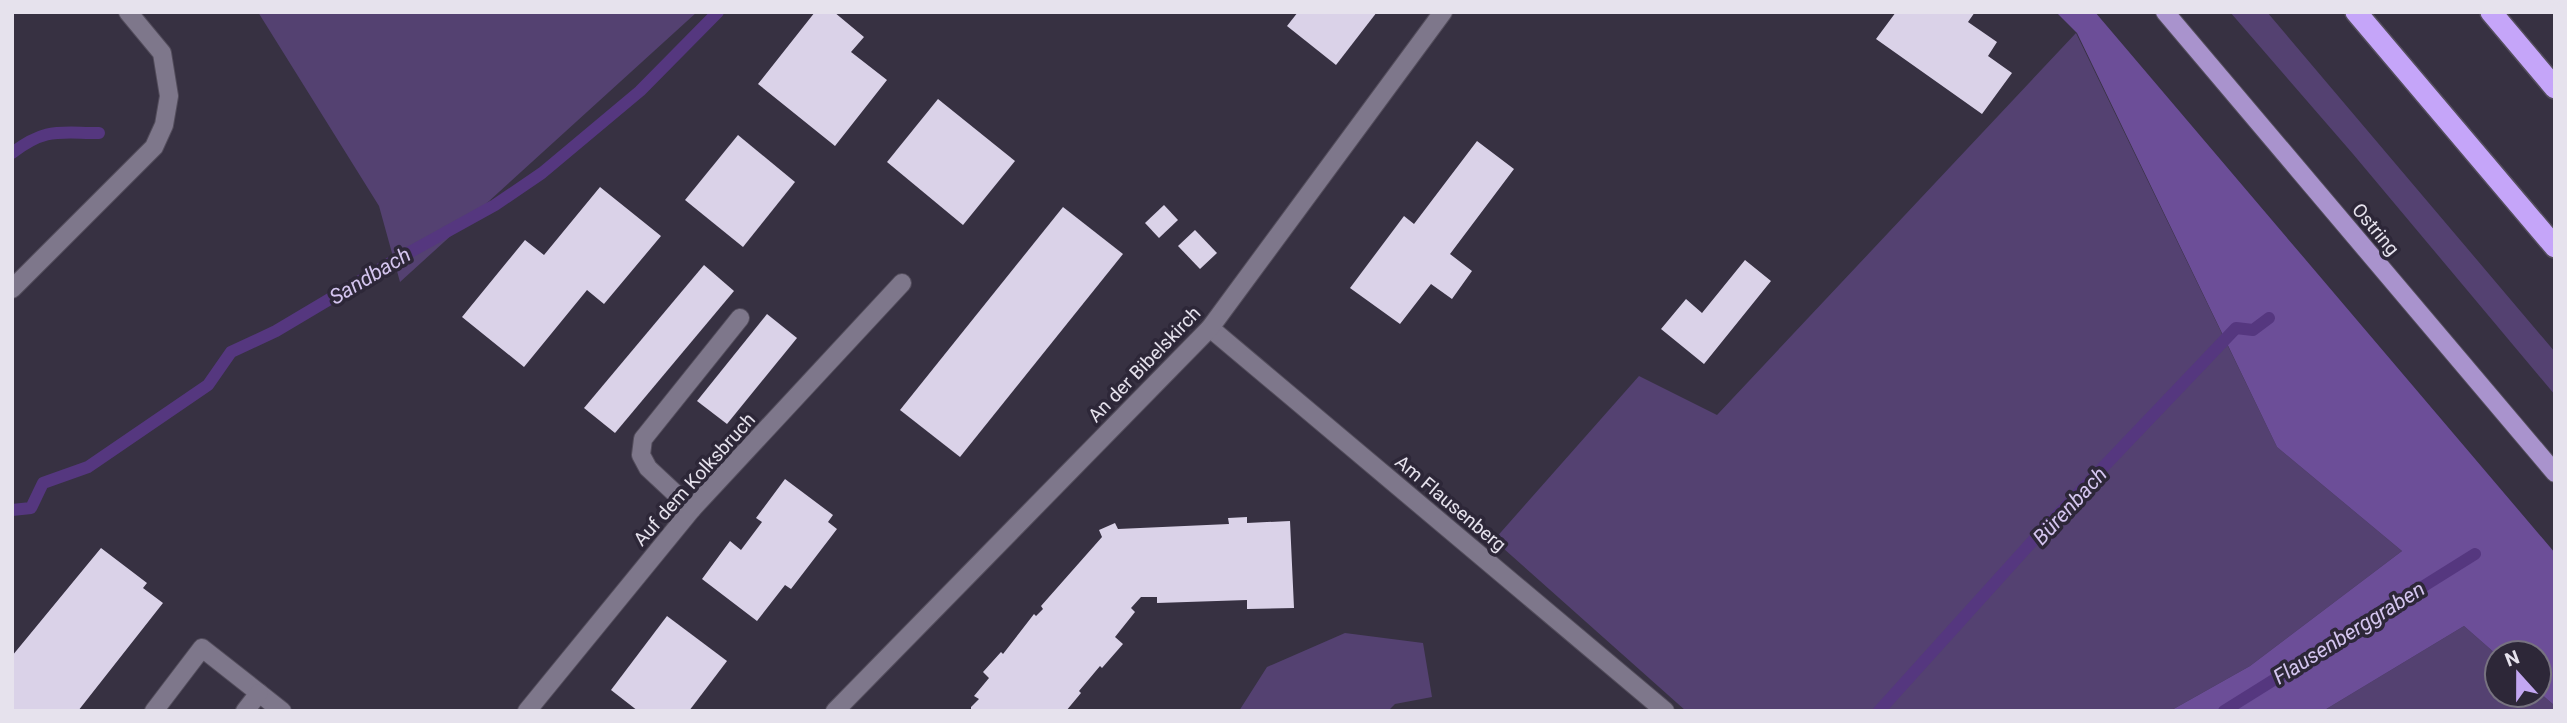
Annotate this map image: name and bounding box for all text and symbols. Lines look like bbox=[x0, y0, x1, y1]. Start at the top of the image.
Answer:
street label: Ostring bbox=[2347, 198, 2404, 260]
water label: Sandbach bbox=[325, 242, 415, 310]
street label: An der Bibelskirch bbox=[1083, 302, 1205, 427]
street label: Auf dem Kolksbruch bbox=[629, 408, 760, 550]
street label: Am Flausenberg bbox=[1391, 450, 1511, 556]
water label: Bürenbach bbox=[2028, 462, 2112, 550]
water label: Flausenberggraben bbox=[2269, 577, 2429, 689]
north arrow bbox=[2483, 639, 2553, 709]
text: N bbox=[2502, 645, 2522, 672]

